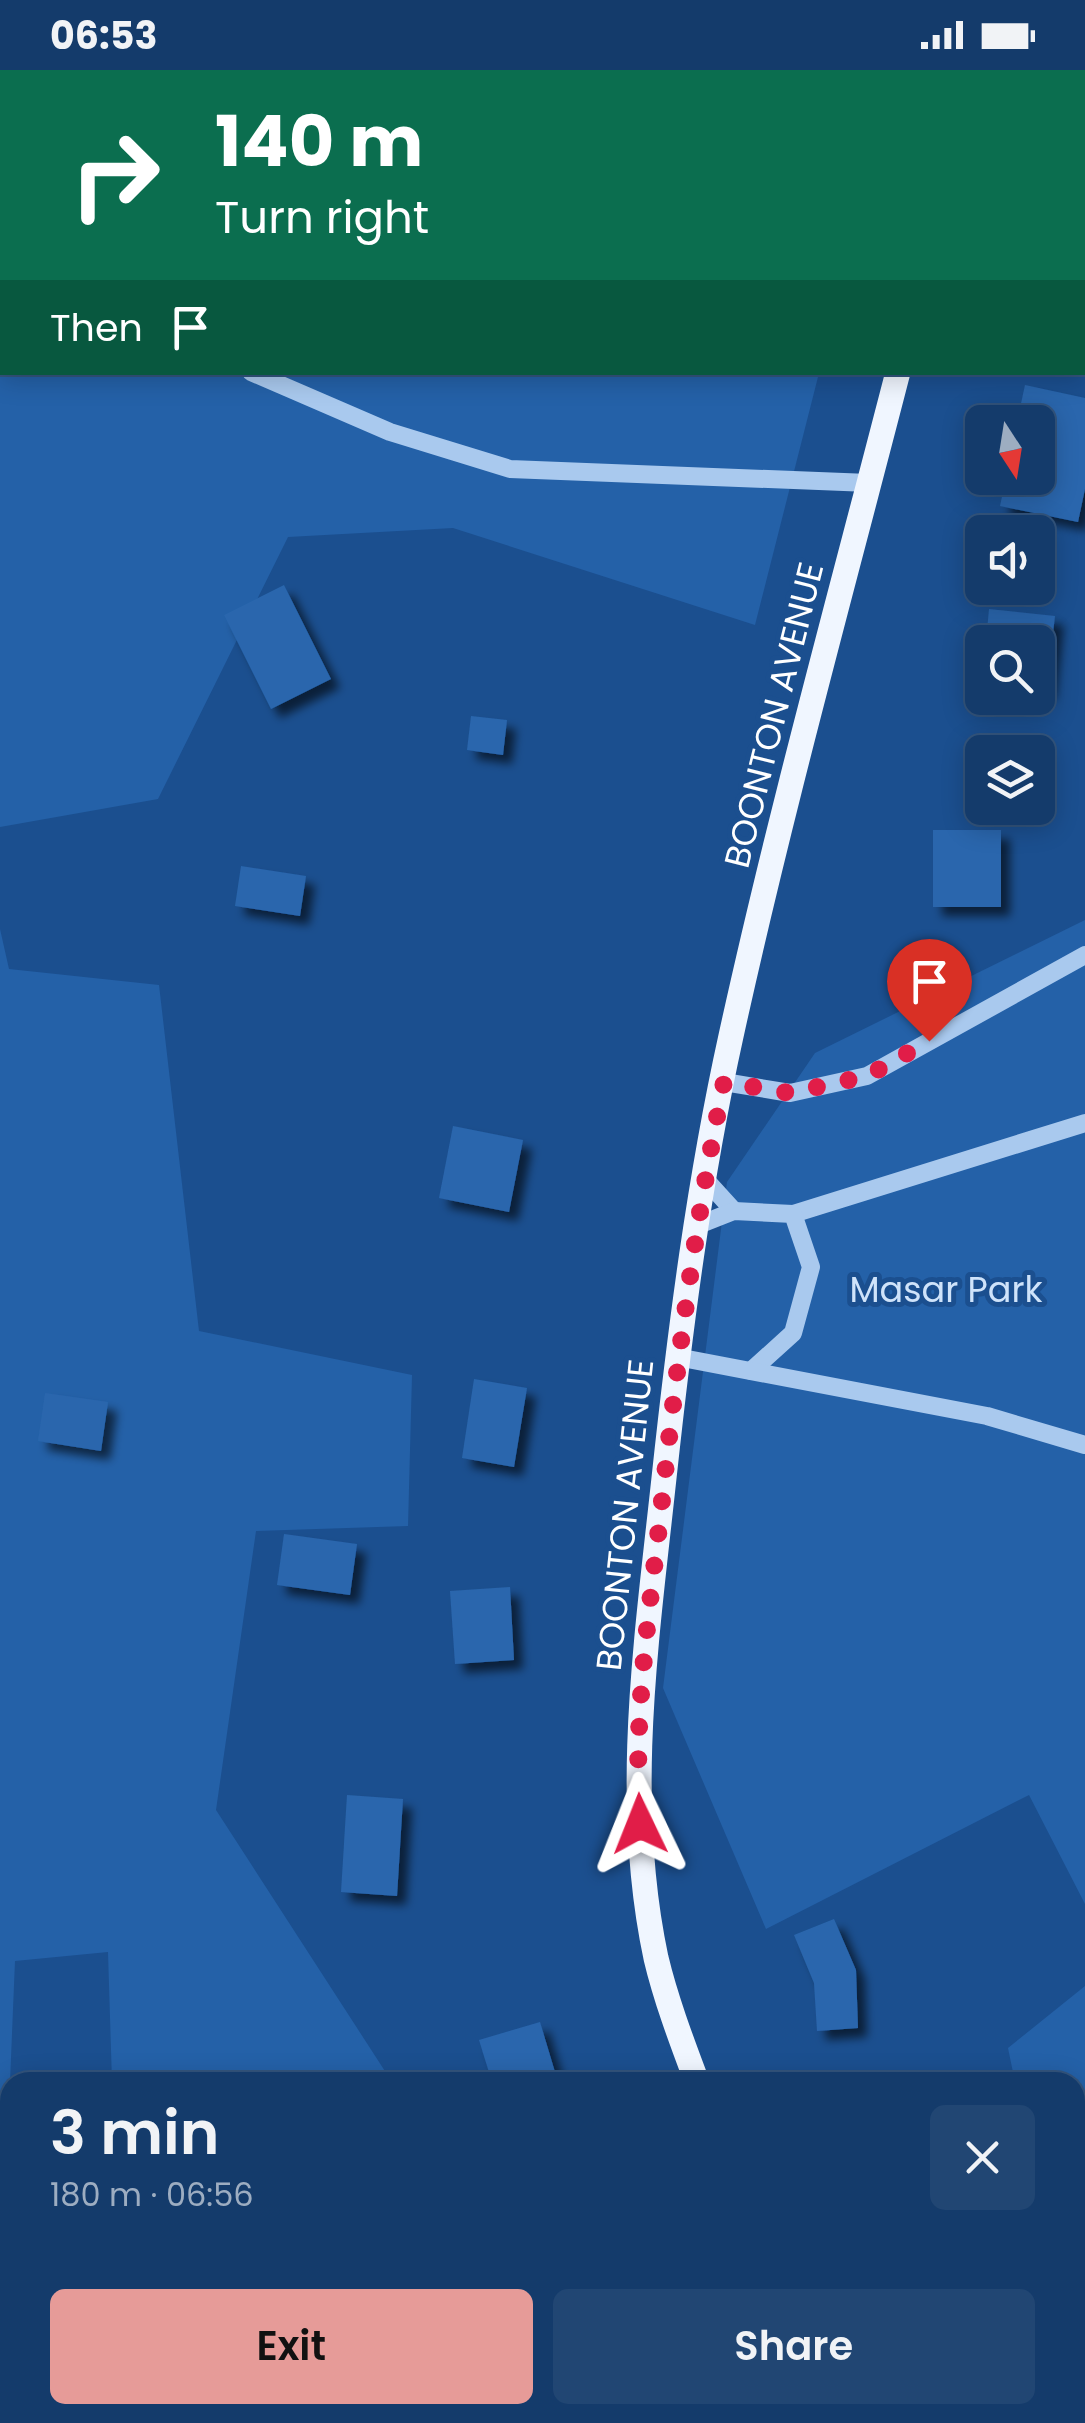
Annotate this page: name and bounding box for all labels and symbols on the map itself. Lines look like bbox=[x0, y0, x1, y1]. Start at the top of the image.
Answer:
north arrow bbox=[965, 405, 1055, 495]
street label: BOONTON AVENUE bbox=[712, 557, 835, 873]
pin bbox=[887, 939, 972, 1042]
park label: Masar Park bbox=[849, 1265, 1043, 1314]
street label: BOONTON AVENUE bbox=[584, 1357, 665, 1673]
position arrow bbox=[588, 1772, 692, 1876]

